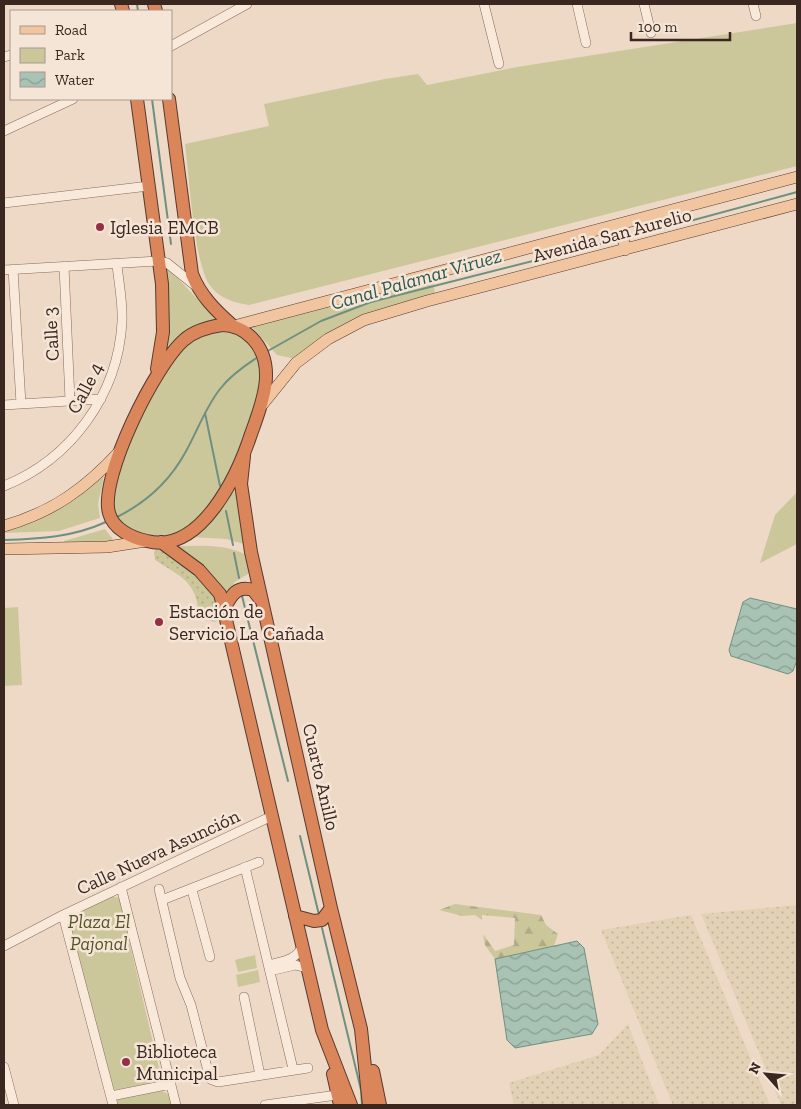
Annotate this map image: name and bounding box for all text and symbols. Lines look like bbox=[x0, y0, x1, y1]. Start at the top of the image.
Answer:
legend bbox=[10, 10, 172, 100]
scale bar bbox=[631, 10, 730, 42]
text: 100 m bbox=[638, 18, 677, 36]
text: Road bbox=[55, 21, 88, 39]
text: Park bbox=[55, 46, 85, 64]
text: Water bbox=[55, 71, 95, 89]
street label: Avenida San Aurelio bbox=[530, 203, 694, 267]
place label: Iglesia EMCB bbox=[110, 216, 219, 239]
marker: Iglesia EMCB bbox=[94, 221, 106, 233]
water label: Canal Palamar Viruez bbox=[328, 243, 504, 315]
street label: Calle 3 bbox=[38, 306, 64, 362]
street label: Calle 4 bbox=[62, 358, 108, 418]
place label: Estación de Servicio La Cañada bbox=[169, 600, 324, 645]
marker: Estación de Servicio La Cañada bbox=[153, 616, 165, 628]
street label: Cuarto Anillo bbox=[298, 721, 345, 833]
street label: Calle Nueva Asunción bbox=[73, 804, 243, 900]
park label: Plaza El Pajonal bbox=[68, 910, 130, 955]
place label: Biblioteca Municipal bbox=[136, 1040, 218, 1085]
north arrow bbox=[741, 1049, 791, 1099]
marker: Biblioteca Municipal bbox=[120, 1056, 132, 1068]
text: N bbox=[745, 1059, 765, 1077]

